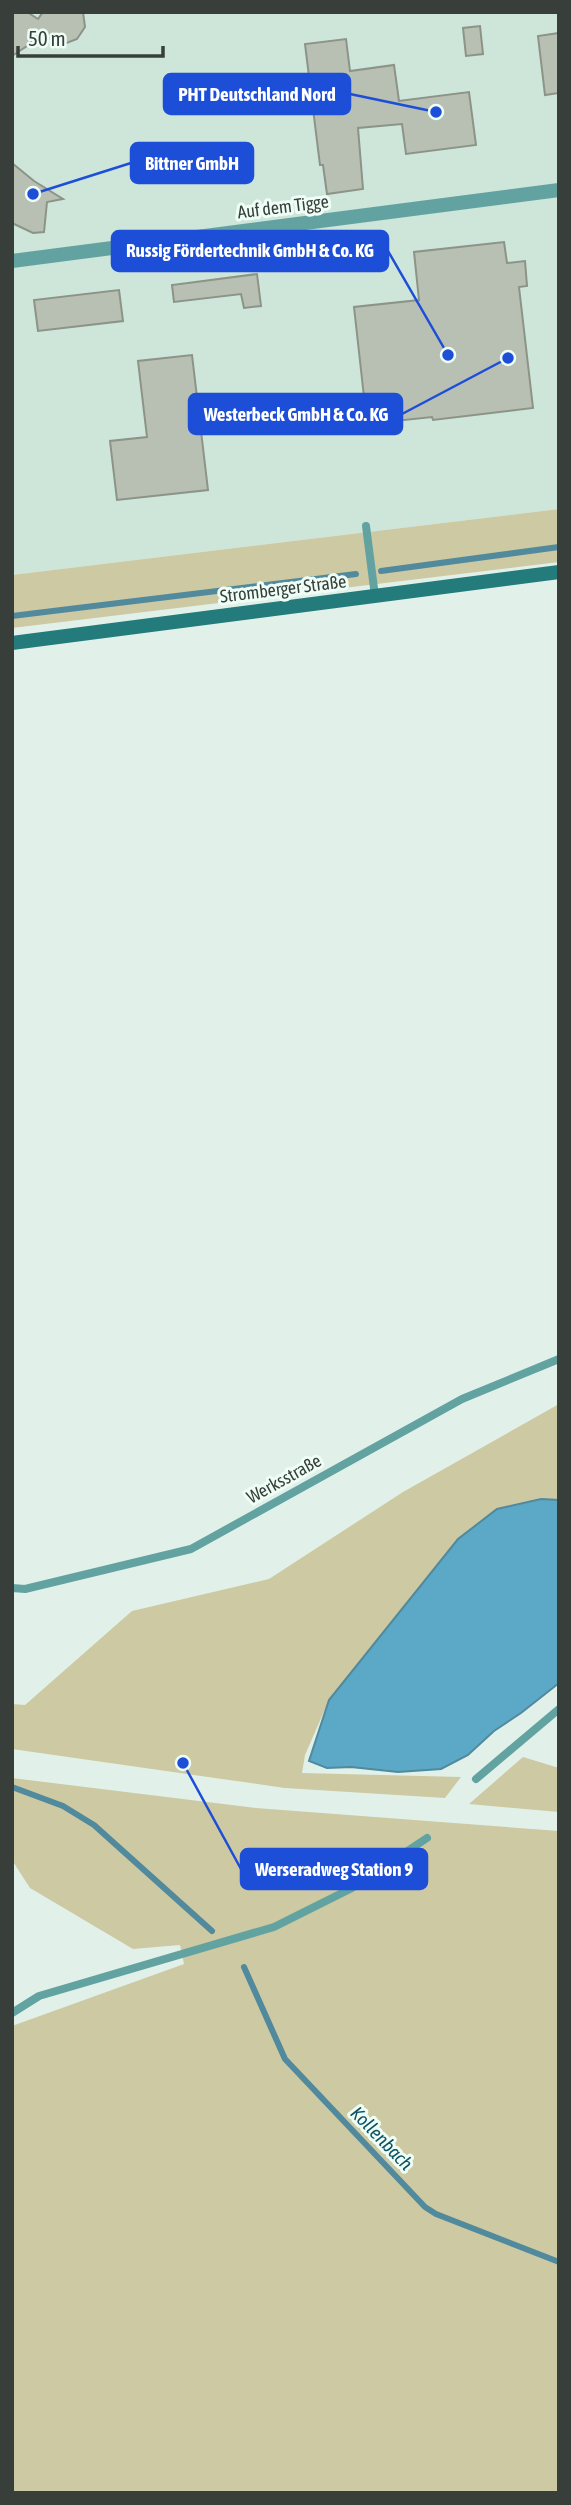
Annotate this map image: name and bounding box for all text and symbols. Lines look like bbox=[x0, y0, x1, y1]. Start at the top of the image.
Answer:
scale bar bbox=[18, 14, 163, 58]
text: 50 m bbox=[28, 26, 66, 50]
callout: PHT Deutschland Nord bbox=[164, 74, 350, 114]
text: PHT Deutschland Nord bbox=[178, 83, 336, 105]
callout: Bittner GmbH bbox=[131, 143, 253, 183]
text: Bittner GmbH bbox=[145, 152, 239, 174]
street label: Auf dem Tigge bbox=[236, 190, 330, 223]
callout: Russig Fördertechnik GmbH & Co. KG bbox=[112, 231, 388, 271]
text: Russig Fördertechnik GmbH & Co. KG bbox=[126, 239, 374, 261]
callout: Westerbeck GmbH & Co. KG bbox=[189, 394, 402, 434]
text: Westerbeck GmbH & Co. KG bbox=[203, 403, 388, 425]
street label: Stromberger Straße bbox=[219, 570, 347, 607]
street label: Werksstraße bbox=[243, 1450, 325, 1508]
callout: Werseradweg Station 9 bbox=[241, 1849, 427, 1889]
text: Werseradweg Station 9 bbox=[254, 1858, 413, 1880]
water label: Kollenbach bbox=[346, 2102, 418, 2174]

